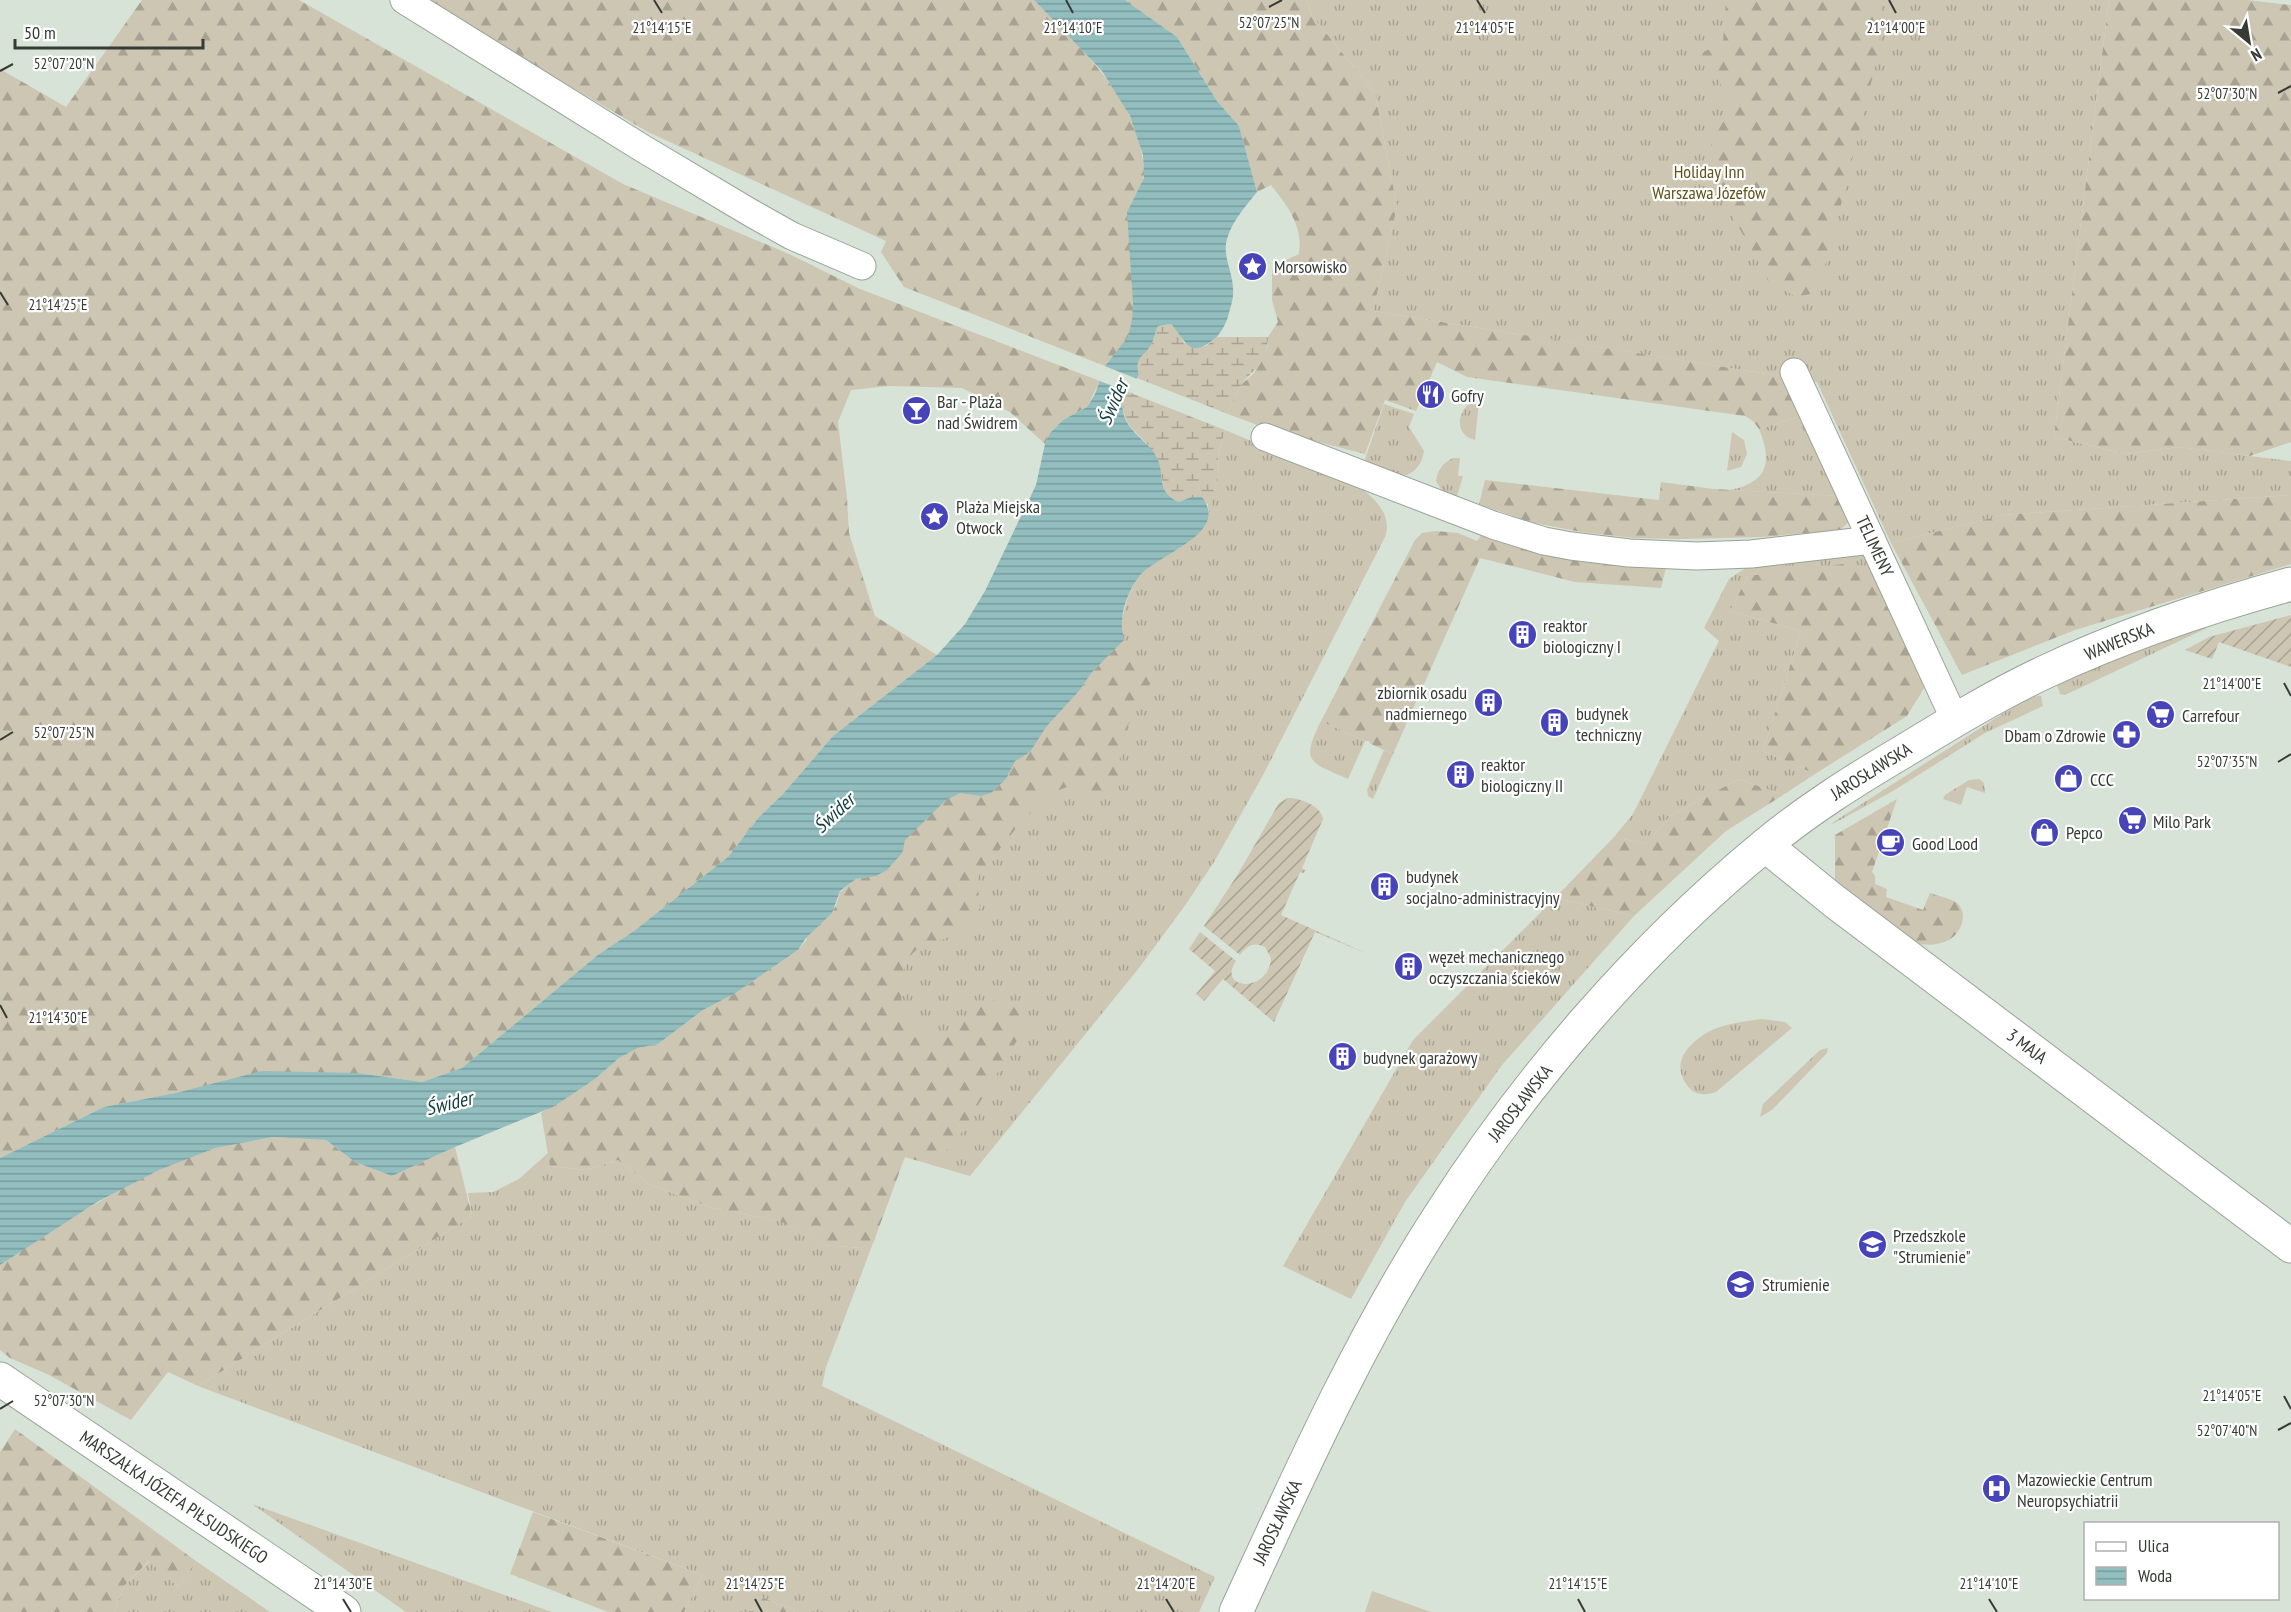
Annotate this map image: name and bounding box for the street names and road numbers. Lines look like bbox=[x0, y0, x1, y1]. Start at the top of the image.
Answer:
street label: TELIMENY bbox=[1851, 512, 1899, 581]
street label: WAWERSKA bbox=[2081, 617, 2158, 665]
street label: JAROSŁAWSKA bbox=[1825, 737, 1916, 805]
street label: 3 MAJA bbox=[2002, 1023, 2052, 1069]
street label: JAROSŁAWSKA bbox=[1482, 1060, 1557, 1147]
street label: MARSZAŁKA JÓZEFA PIŁSUDSKIEGO bbox=[75, 1425, 273, 1569]
street label: JAROSŁAWSKA bbox=[1247, 1475, 1307, 1569]

